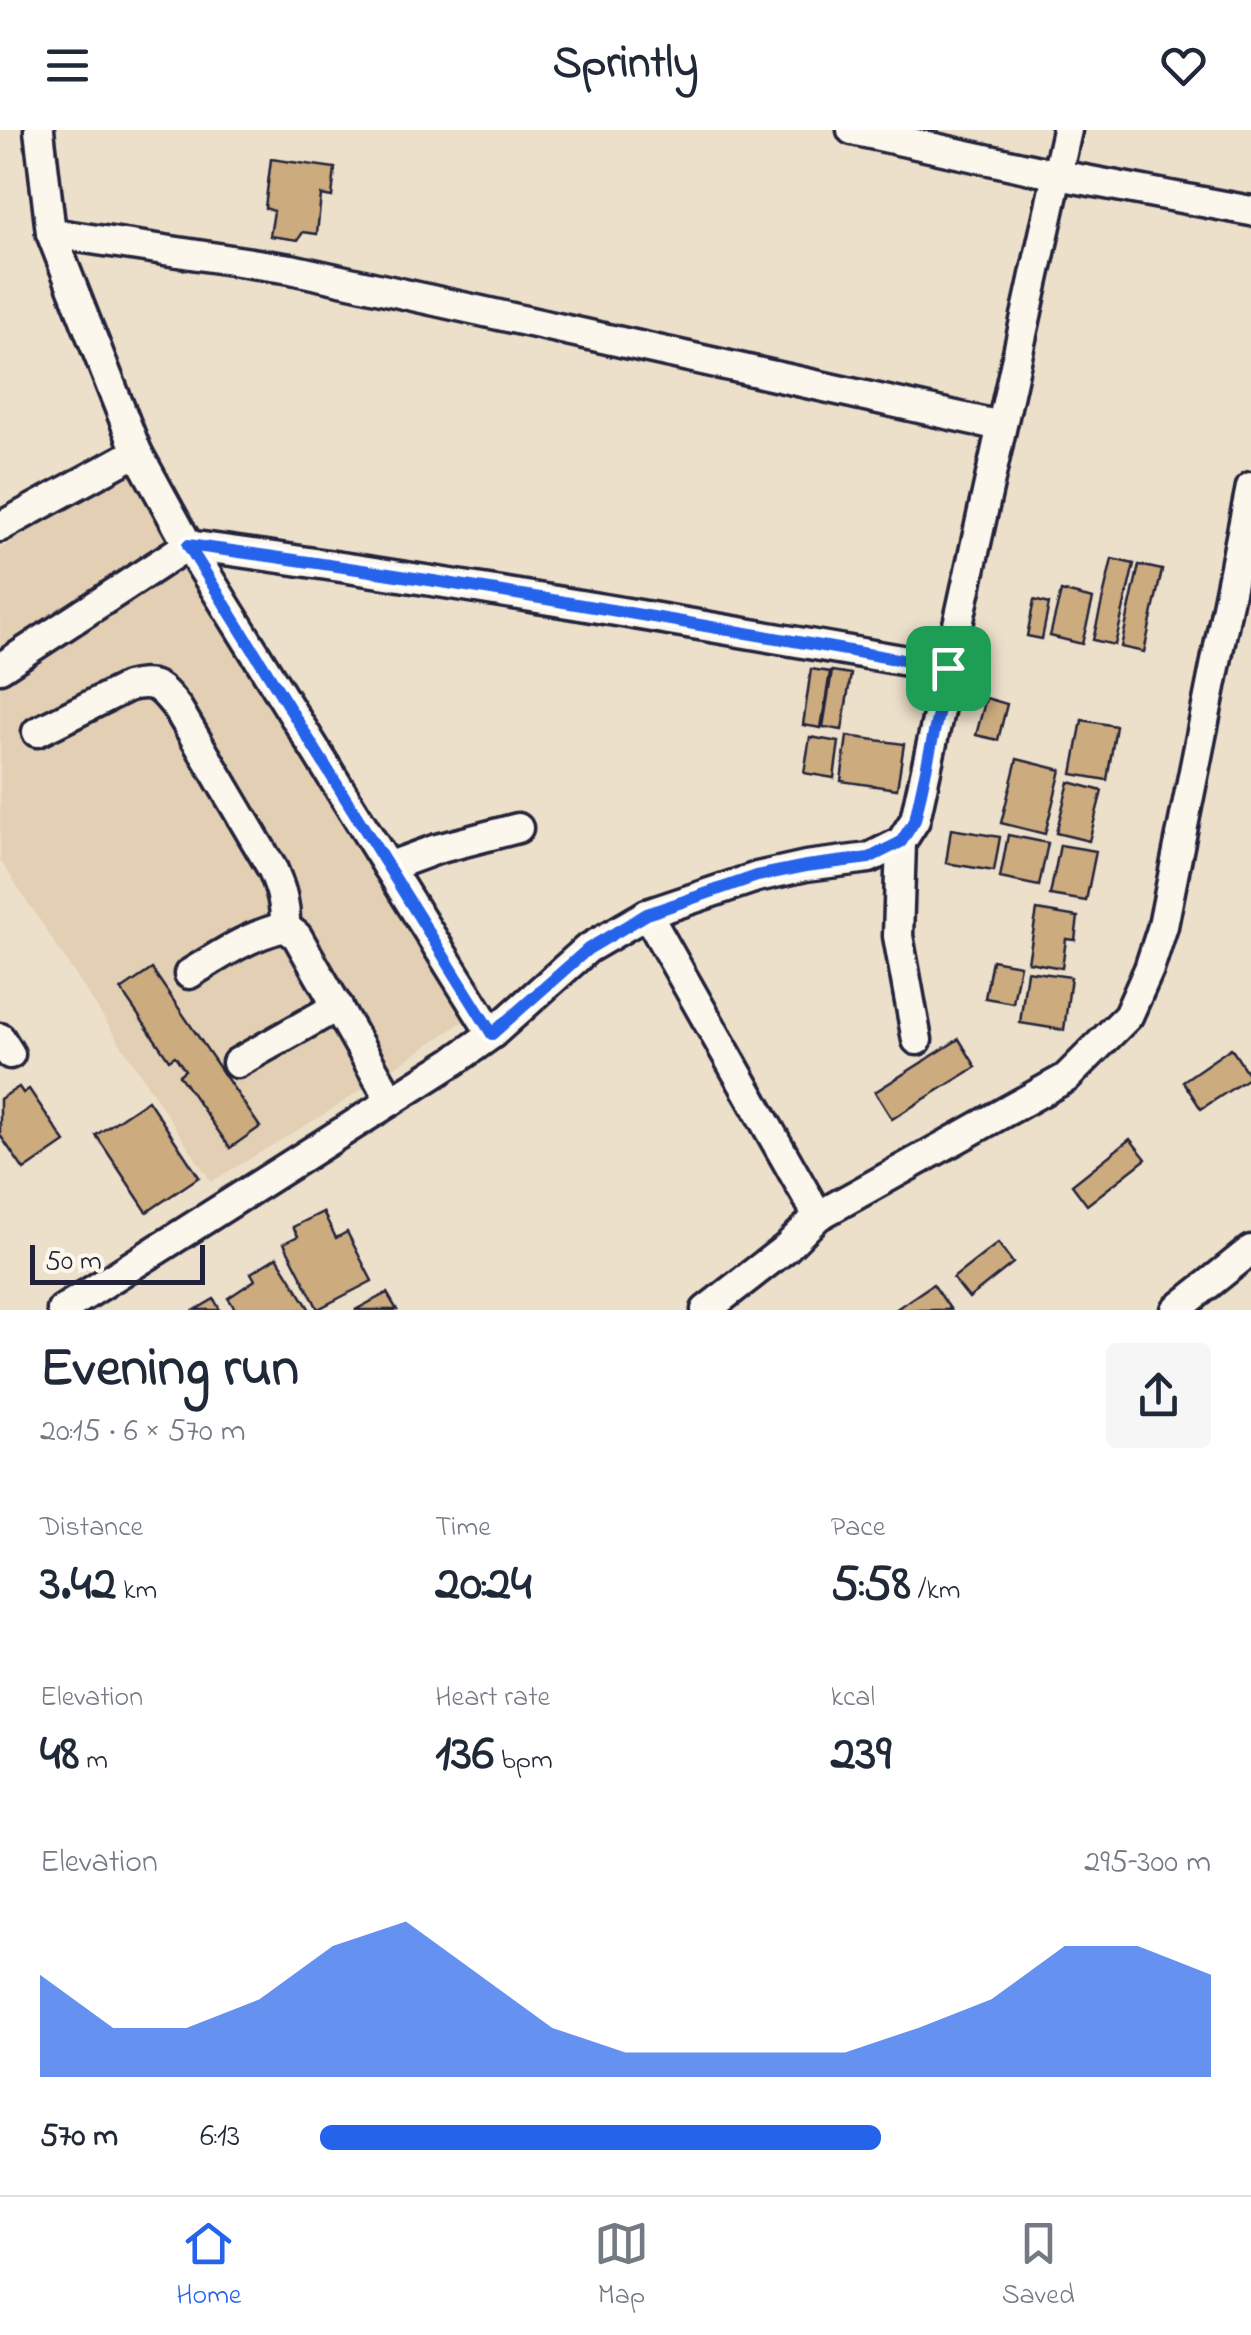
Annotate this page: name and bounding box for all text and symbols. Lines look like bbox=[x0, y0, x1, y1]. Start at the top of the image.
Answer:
text: Sprintly bbox=[553, 32, 698, 98]
icon: menu bbox=[40, 38, 95, 93]
icon: heart bbox=[1156, 38, 1211, 93]
pin bbox=[906, 626, 991, 711]
icon: arrive bbox=[921, 641, 976, 696]
scale bar bbox=[30, 1240, 205, 1284]
text: 50 m bbox=[45, 1242, 102, 1283]
text: Evening run bbox=[40, 1331, 299, 1411]
button: share bbox=[1106, 1343, 1211, 1448]
text: 20:15 · 6 × 570 m bbox=[40, 1409, 246, 1456]
text: Distance bbox=[40, 1508, 143, 1549]
text: Time bbox=[435, 1508, 491, 1549]
text: Pace bbox=[831, 1508, 885, 1549]
text: 3.42 bbox=[40, 1549, 116, 1622]
text: 20:24 bbox=[435, 1549, 531, 1622]
text: 5:58 bbox=[831, 1549, 911, 1622]
text: km bbox=[116, 1571, 157, 1612]
text: /km bbox=[911, 1571, 961, 1612]
text: Elevation bbox=[40, 1678, 143, 1719]
text: Heart rate bbox=[435, 1678, 550, 1719]
text: kcal bbox=[831, 1678, 875, 1719]
text: 48 bbox=[40, 1719, 79, 1792]
text: 136 bbox=[435, 1719, 494, 1792]
text: 239 bbox=[831, 1719, 891, 1792]
text: m bbox=[79, 1741, 108, 1782]
text: bpm bbox=[494, 1741, 553, 1782]
text: Elevation bbox=[40, 1840, 158, 1887]
text: 295–300 m bbox=[1084, 1840, 1211, 1887]
text: 570 m bbox=[40, 2114, 118, 2161]
text: 6:13 bbox=[200, 2114, 240, 2161]
tab: Home bbox=[176, 2216, 241, 2317]
tab: Map bbox=[594, 2216, 649, 2317]
tab: Saved bbox=[1002, 2216, 1075, 2317]

